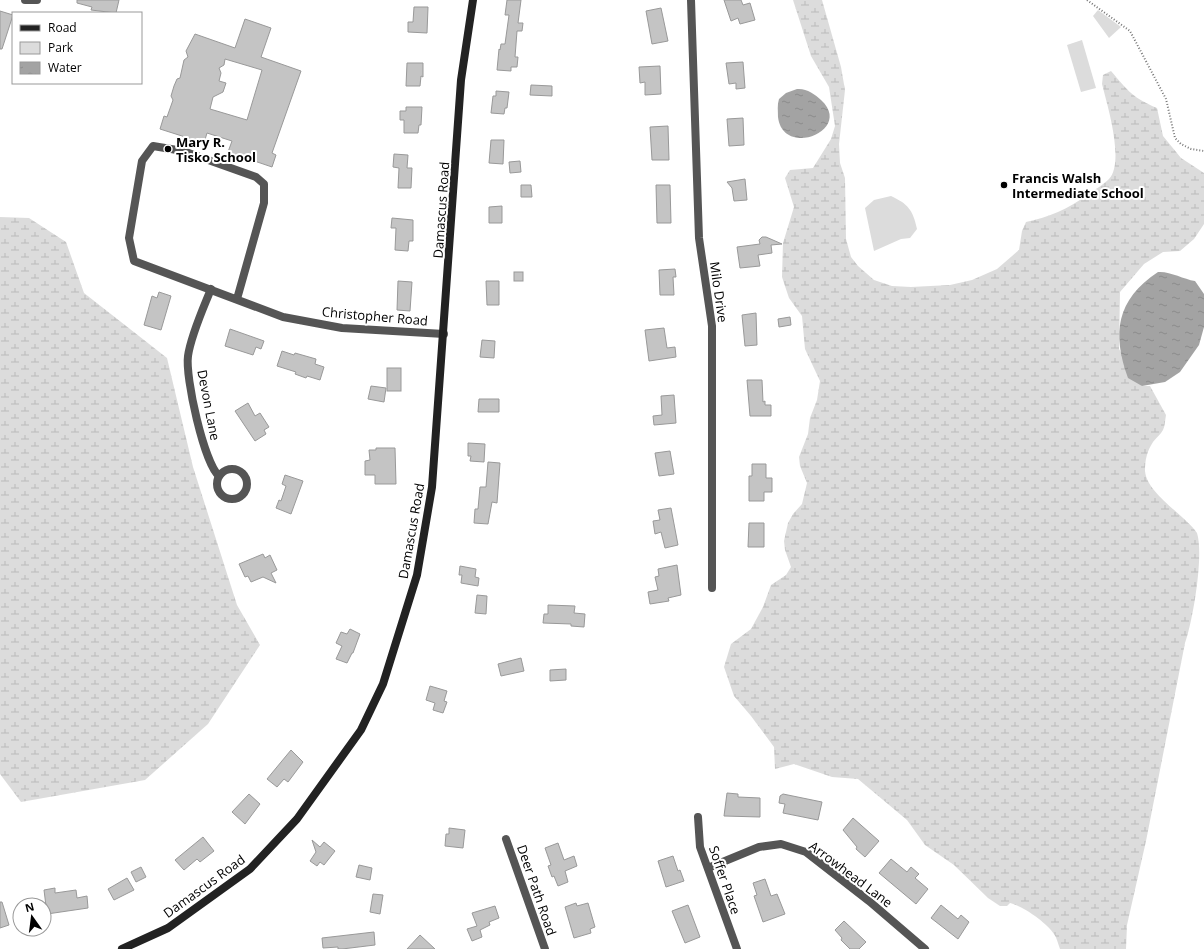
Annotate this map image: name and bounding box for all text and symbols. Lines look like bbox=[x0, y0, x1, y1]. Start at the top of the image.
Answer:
legend bbox=[12, 12, 142, 84]
text: Road bbox=[48, 19, 77, 36]
text: Park bbox=[48, 39, 74, 56]
text: Water bbox=[48, 59, 82, 76]
place label: Mary R. Tisko School bbox=[176, 133, 256, 166]
marker: Mary R. Tisko School bbox=[163, 144, 173, 154]
street label: Damascus Road bbox=[429, 161, 453, 259]
place label: Francis Walsh Intermediate School bbox=[1012, 169, 1144, 202]
marker: Francis Walsh Intermediate School bbox=[999, 180, 1009, 190]
street label: Milo Drive bbox=[706, 260, 732, 324]
street label: Christopher Road bbox=[321, 302, 429, 330]
street label: Devon Lane bbox=[193, 368, 225, 442]
street label: Damascus Road bbox=[394, 482, 428, 580]
street label: Arrowhead Lane bbox=[806, 837, 896, 911]
street label: Deer Path Road bbox=[513, 842, 561, 938]
street label: Soffer Place bbox=[705, 843, 745, 917]
street label: Damascus Road bbox=[160, 850, 248, 922]
north arrow bbox=[12, 897, 52, 937]
text: N bbox=[23, 898, 36, 915]

